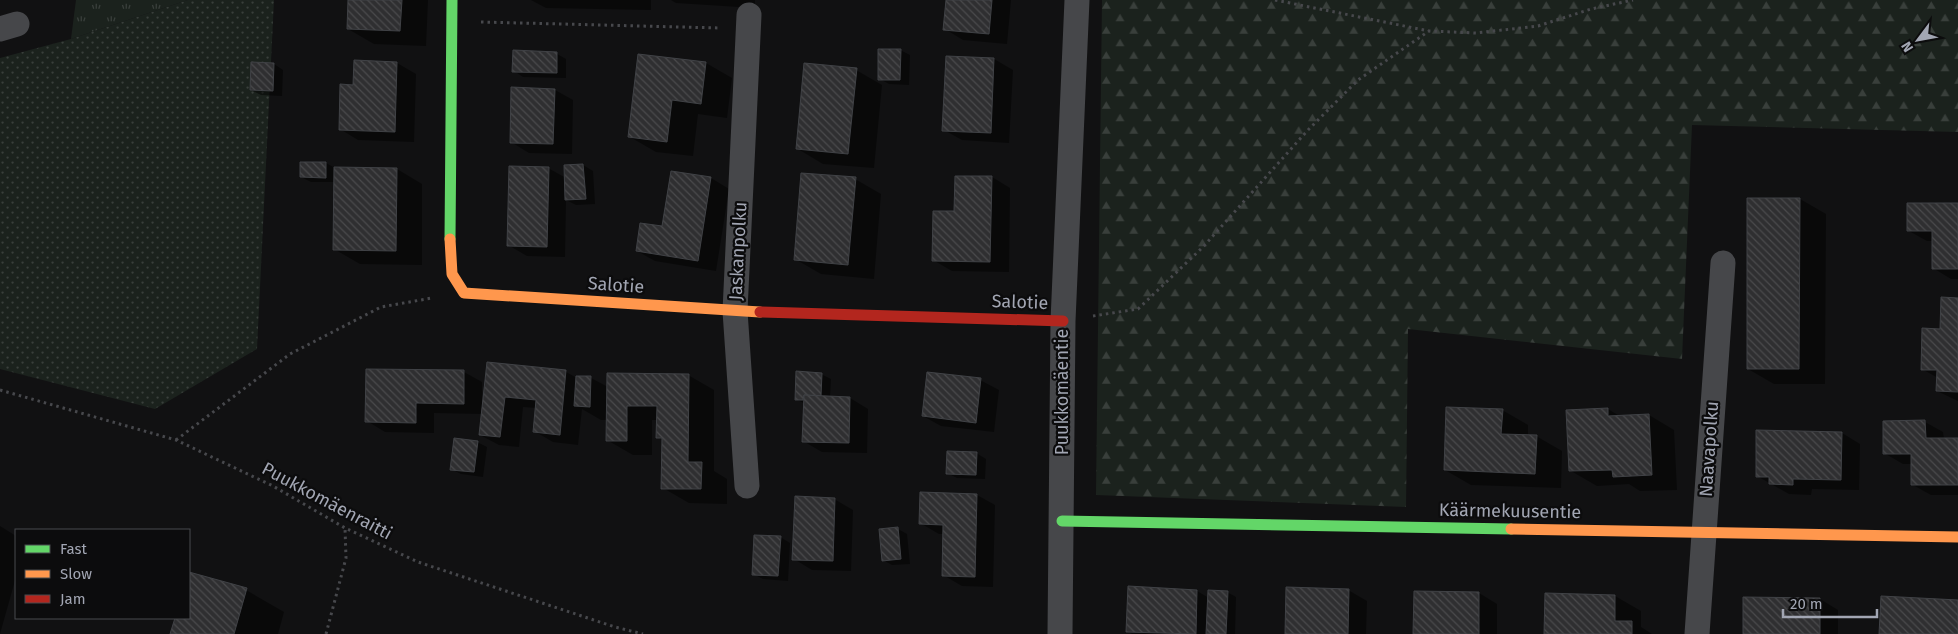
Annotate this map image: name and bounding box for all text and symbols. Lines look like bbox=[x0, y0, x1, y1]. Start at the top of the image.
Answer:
north arrow bbox=[1893, 15, 1943, 65]
text: N bbox=[1898, 38, 1917, 55]
street label: Jaskanpolku bbox=[724, 201, 752, 301]
street label: Salotie bbox=[587, 272, 645, 298]
street label: Salotie bbox=[991, 290, 1049, 314]
street label: Puukkomäentie bbox=[1051, 329, 1073, 455]
street label: Naavapolku bbox=[1695, 400, 1723, 498]
street label: Puukkomäenraitti bbox=[258, 457, 396, 545]
street label: Käärmekuusentie bbox=[1439, 499, 1581, 523]
legend bbox=[15, 529, 190, 619]
text: Fast bbox=[60, 540, 87, 558]
text: Slow bbox=[60, 565, 92, 583]
scale bar bbox=[1783, 586, 1877, 618]
text: Jam bbox=[60, 590, 86, 608]
text: 20 m bbox=[1790, 595, 1823, 613]

